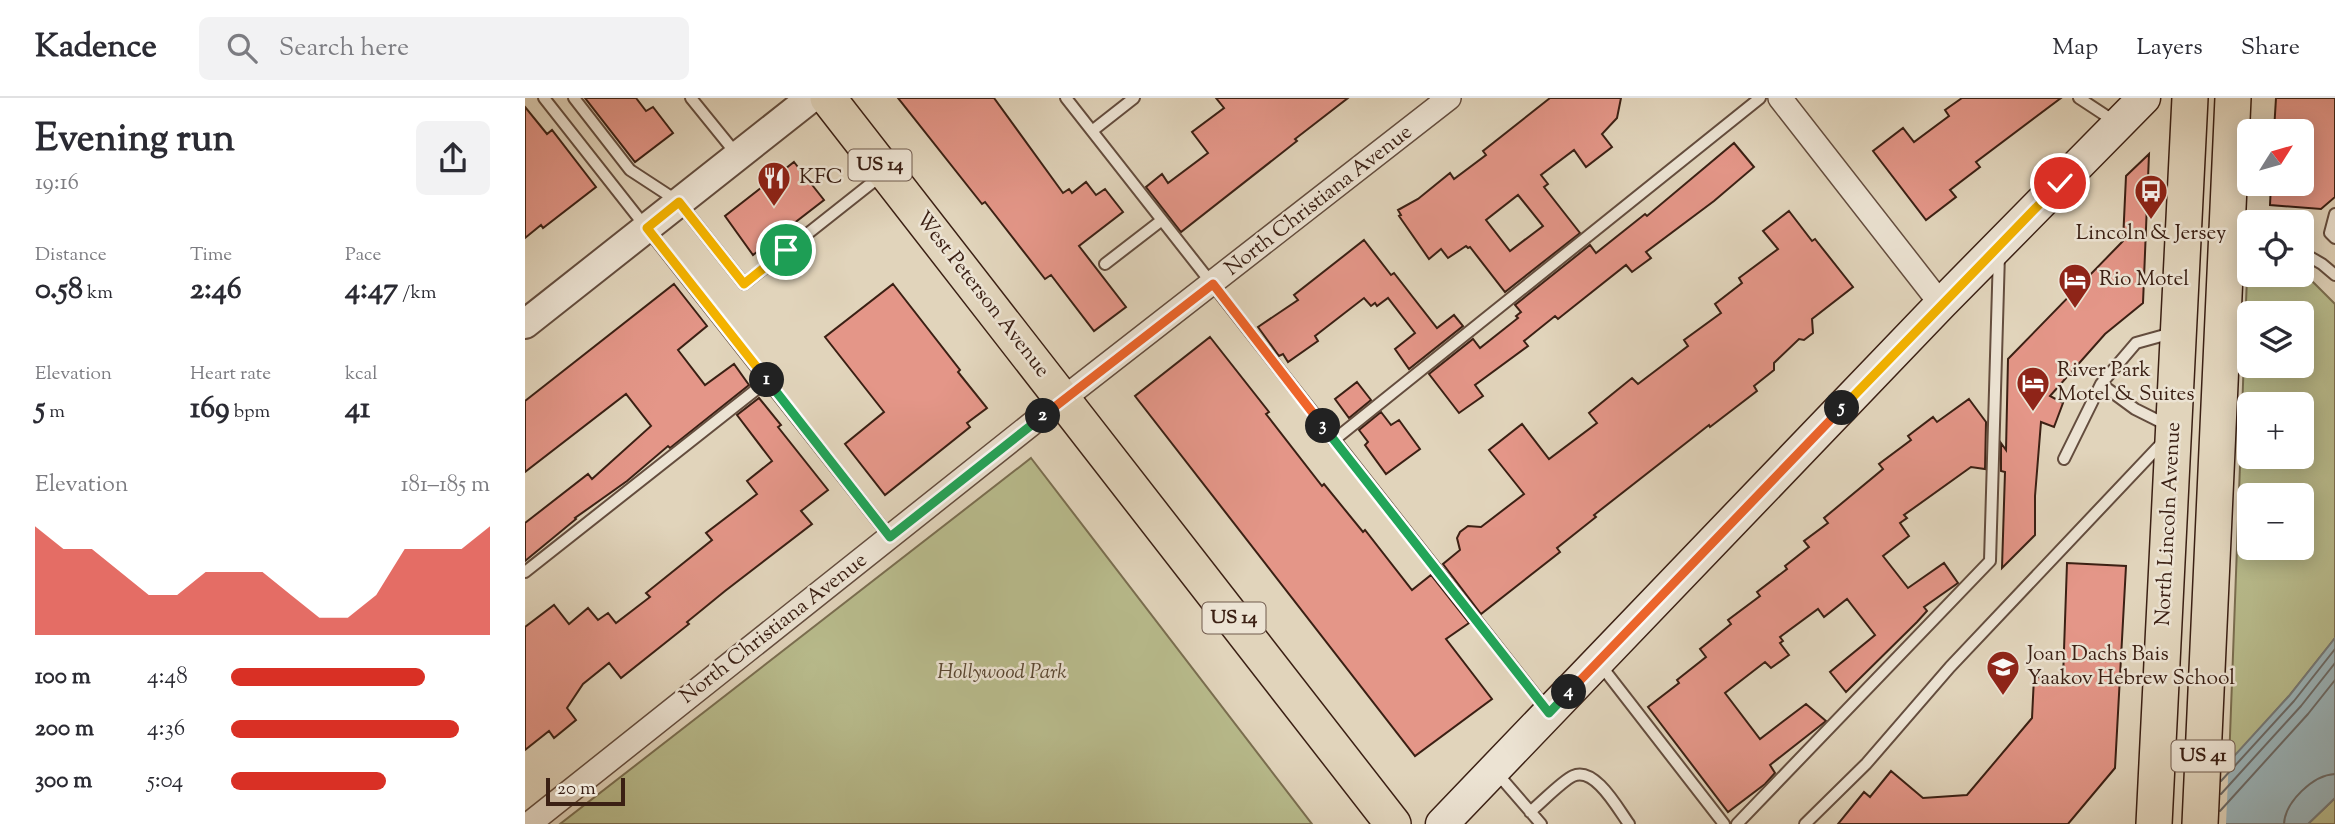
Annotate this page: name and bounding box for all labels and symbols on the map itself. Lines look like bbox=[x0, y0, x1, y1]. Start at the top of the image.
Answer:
street label: North Christiana Avenue bbox=[1219, 118, 1419, 284]
north arrow bbox=[2237, 119, 2313, 196]
road number: US 14 bbox=[849, 150, 911, 180]
pin bbox=[2030, 153, 2090, 213]
restaurant icon: KFC bbox=[755, 159, 793, 208]
place label: KFC bbox=[799, 163, 843, 193]
bus stop icon: Lincoln & Jersey bbox=[2132, 172, 2170, 221]
street label: West Peterson Avenue bbox=[908, 206, 1056, 384]
place label: Lincoln & Jersey bbox=[2076, 219, 2227, 249]
pin bbox=[756, 220, 816, 280]
hotel icon: Rio Motel bbox=[2056, 261, 2094, 310]
place label: Rio Motel bbox=[2099, 265, 2189, 295]
place label: River Park Motel & Suites bbox=[2057, 356, 2195, 410]
pin: 1 bbox=[749, 362, 785, 398]
hotel icon: River Park Motel & Suites bbox=[2014, 364, 2052, 413]
pin: 5 bbox=[1825, 390, 1859, 426]
pin: 2 bbox=[1025, 398, 1061, 434]
pin: 3 bbox=[1305, 408, 1341, 444]
street label: North Lincoln Avenue bbox=[2149, 421, 2189, 627]
street label: North Christiana Avenue bbox=[674, 546, 874, 712]
road number: US 14 bbox=[1203, 603, 1265, 634]
place label: Joan Dachs Bais Yaakov Hebrew School bbox=[2026, 640, 2235, 694]
school or university icon: Joan Dachs Bais Yaakov Hebrew School bbox=[1984, 648, 2022, 697]
park label: Hollywood Park bbox=[937, 658, 1067, 688]
pin: 4 bbox=[1551, 674, 1587, 710]
road number: US 41 bbox=[2171, 740, 2235, 772]
scale bar bbox=[546, 775, 625, 807]

